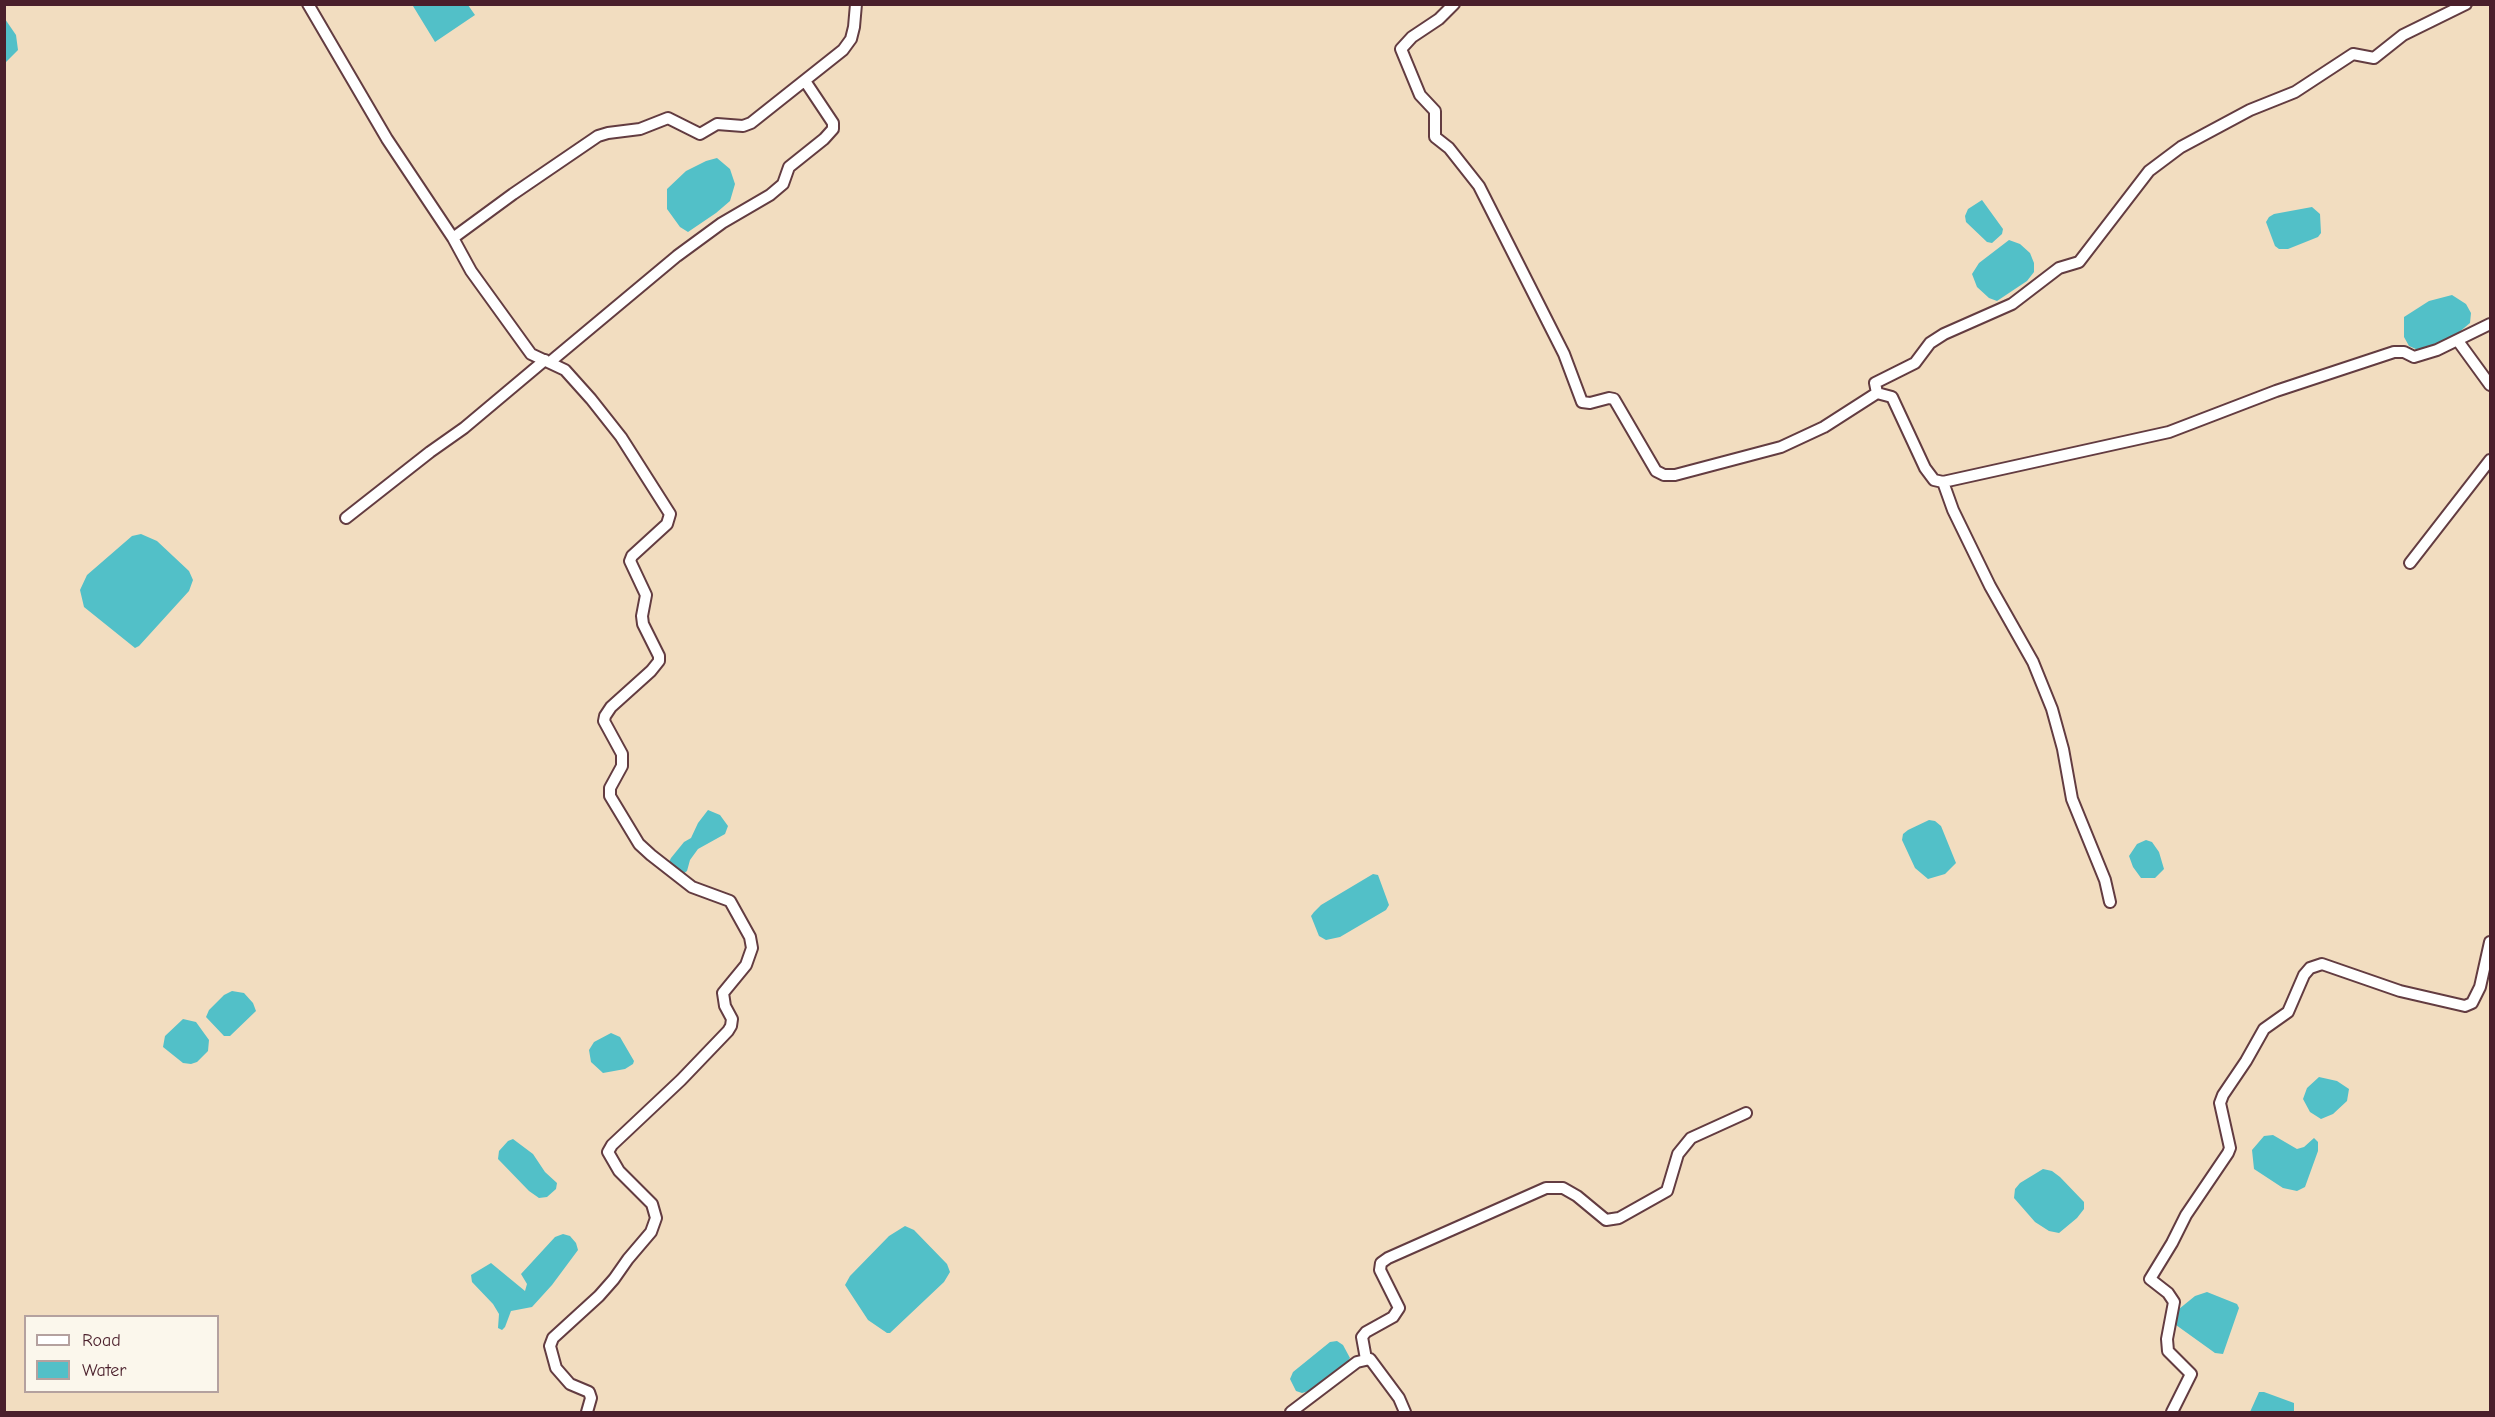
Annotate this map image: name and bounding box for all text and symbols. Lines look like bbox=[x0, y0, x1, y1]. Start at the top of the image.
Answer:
legend bbox=[24, 1315, 219, 1393]
text: Road bbox=[82, 1330, 121, 1351]
text: Water bbox=[82, 1360, 126, 1381]

